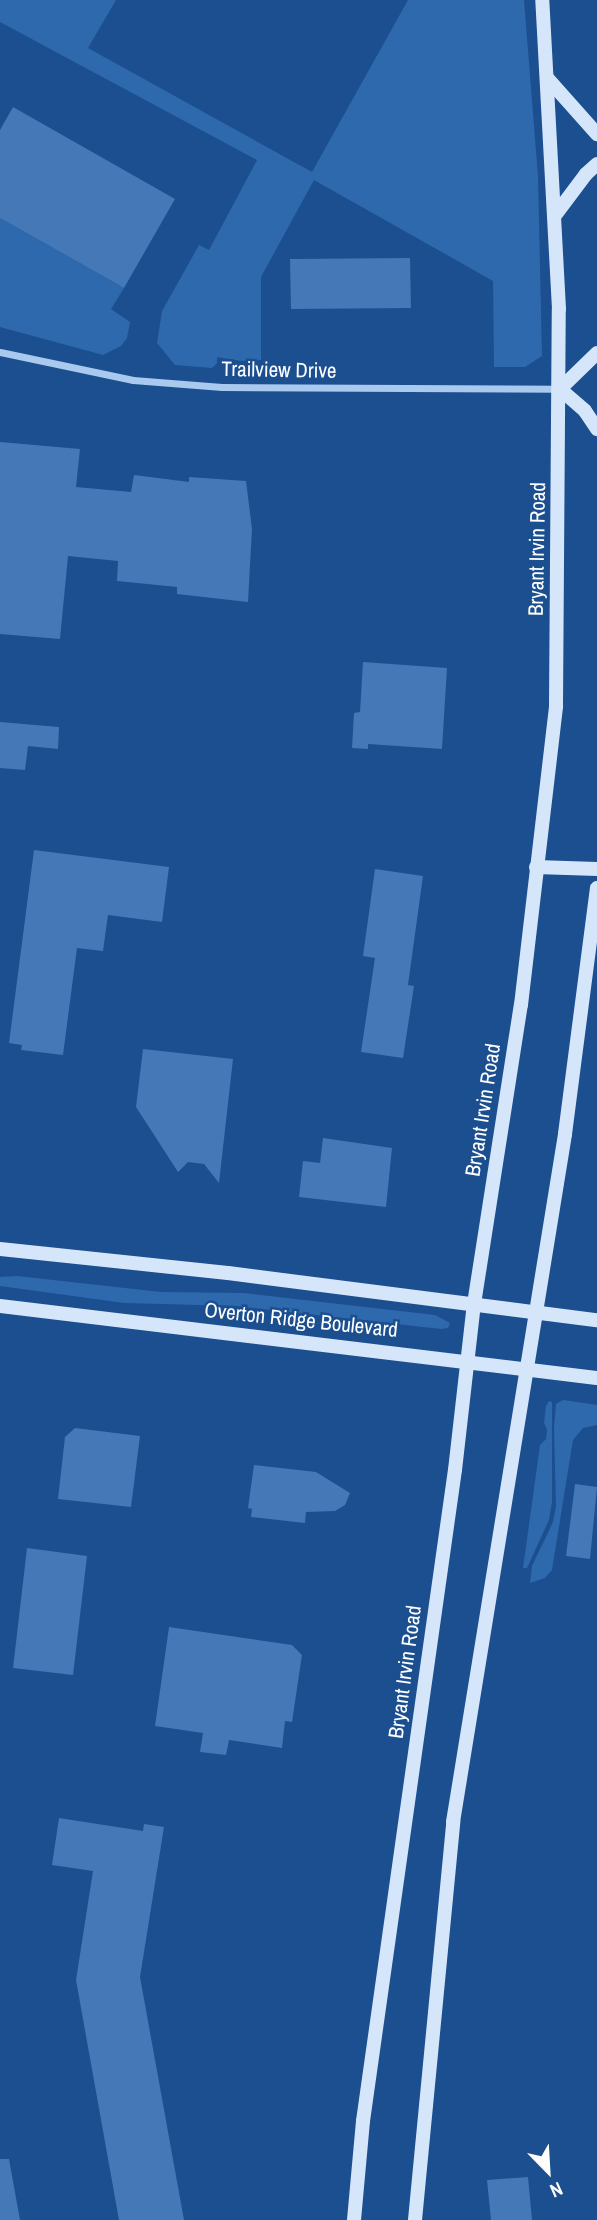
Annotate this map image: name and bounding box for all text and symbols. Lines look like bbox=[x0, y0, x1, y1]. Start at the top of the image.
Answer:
street label: Trailview Drive bbox=[221, 356, 337, 384]
street label: Bryant Irvin Road bbox=[523, 482, 551, 616]
street label: Bryant Irvin Road bbox=[460, 1042, 506, 1178]
street label: Overton Ridge Boulevard bbox=[203, 1297, 399, 1343]
street label: Bryant Irvin Road bbox=[383, 1604, 427, 1740]
north arrow bbox=[513, 2136, 583, 2206]
text: N bbox=[546, 2176, 567, 2204]

